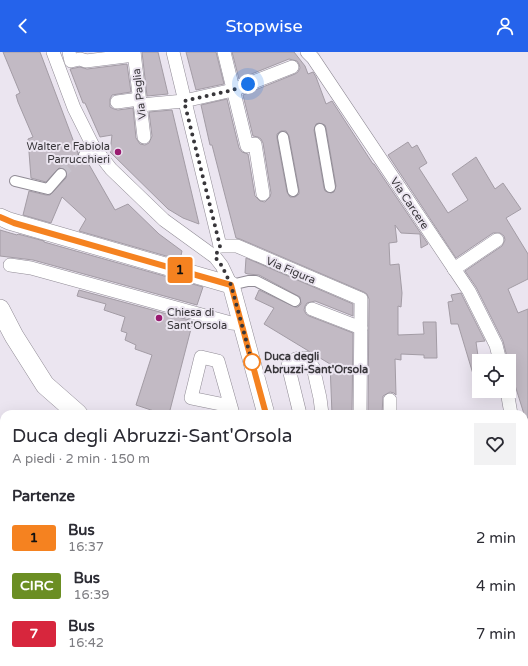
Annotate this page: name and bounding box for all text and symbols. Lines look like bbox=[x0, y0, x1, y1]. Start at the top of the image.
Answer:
icon: back bbox=[12, 15, 34, 37]
text: Stopwise bbox=[225, 15, 303, 37]
icon: person bbox=[494, 15, 516, 37]
street label: Via Paglia bbox=[130, 68, 149, 120]
your location bbox=[238, 74, 258, 94]
place label: Walter e Fabiola Parrucchieri bbox=[27, 140, 110, 166]
marker: Walter e Fabiola Parrucchieri bbox=[113, 147, 123, 157]
street label: Via Carcere bbox=[388, 175, 432, 232]
street label: Via Figura bbox=[264, 254, 318, 287]
line badge: 1 bbox=[167, 257, 193, 283]
text: 1 bbox=[176, 261, 184, 278]
place label: Chiesa di Sant'Orsola bbox=[167, 306, 227, 332]
marker: Chiesa di Sant'Orsola bbox=[154, 313, 164, 323]
place label: Duca degli Abruzzi-Sant'Orsola bbox=[264, 350, 368, 376]
marker: Duca degli Abruzzi-Sant'Orsola bbox=[243, 353, 261, 371]
map controls bbox=[472, 354, 516, 398]
button: locate bbox=[472, 354, 516, 398]
button: heart bbox=[474, 423, 516, 465]
text: Duca degli Abruzzi-Sant'Orsola bbox=[12, 425, 292, 447]
text: A piedi · 2 min · 150 m bbox=[12, 451, 150, 467]
text: Partenze bbox=[12, 487, 75, 505]
text: Bus bbox=[68, 521, 95, 539]
text: 1 bbox=[30, 529, 38, 546]
text: 2 min bbox=[476, 529, 516, 547]
text: 16:37 bbox=[68, 539, 104, 555]
text: Bus bbox=[73, 569, 100, 587]
text: CIRC bbox=[20, 577, 53, 594]
text: 4 min bbox=[476, 577, 516, 595]
text: 16:39 bbox=[73, 587, 109, 603]
text: Bus bbox=[68, 617, 95, 635]
text: 7 bbox=[30, 625, 38, 642]
text: 7 min bbox=[476, 625, 516, 643]
text: 16:42 bbox=[68, 635, 104, 651]

